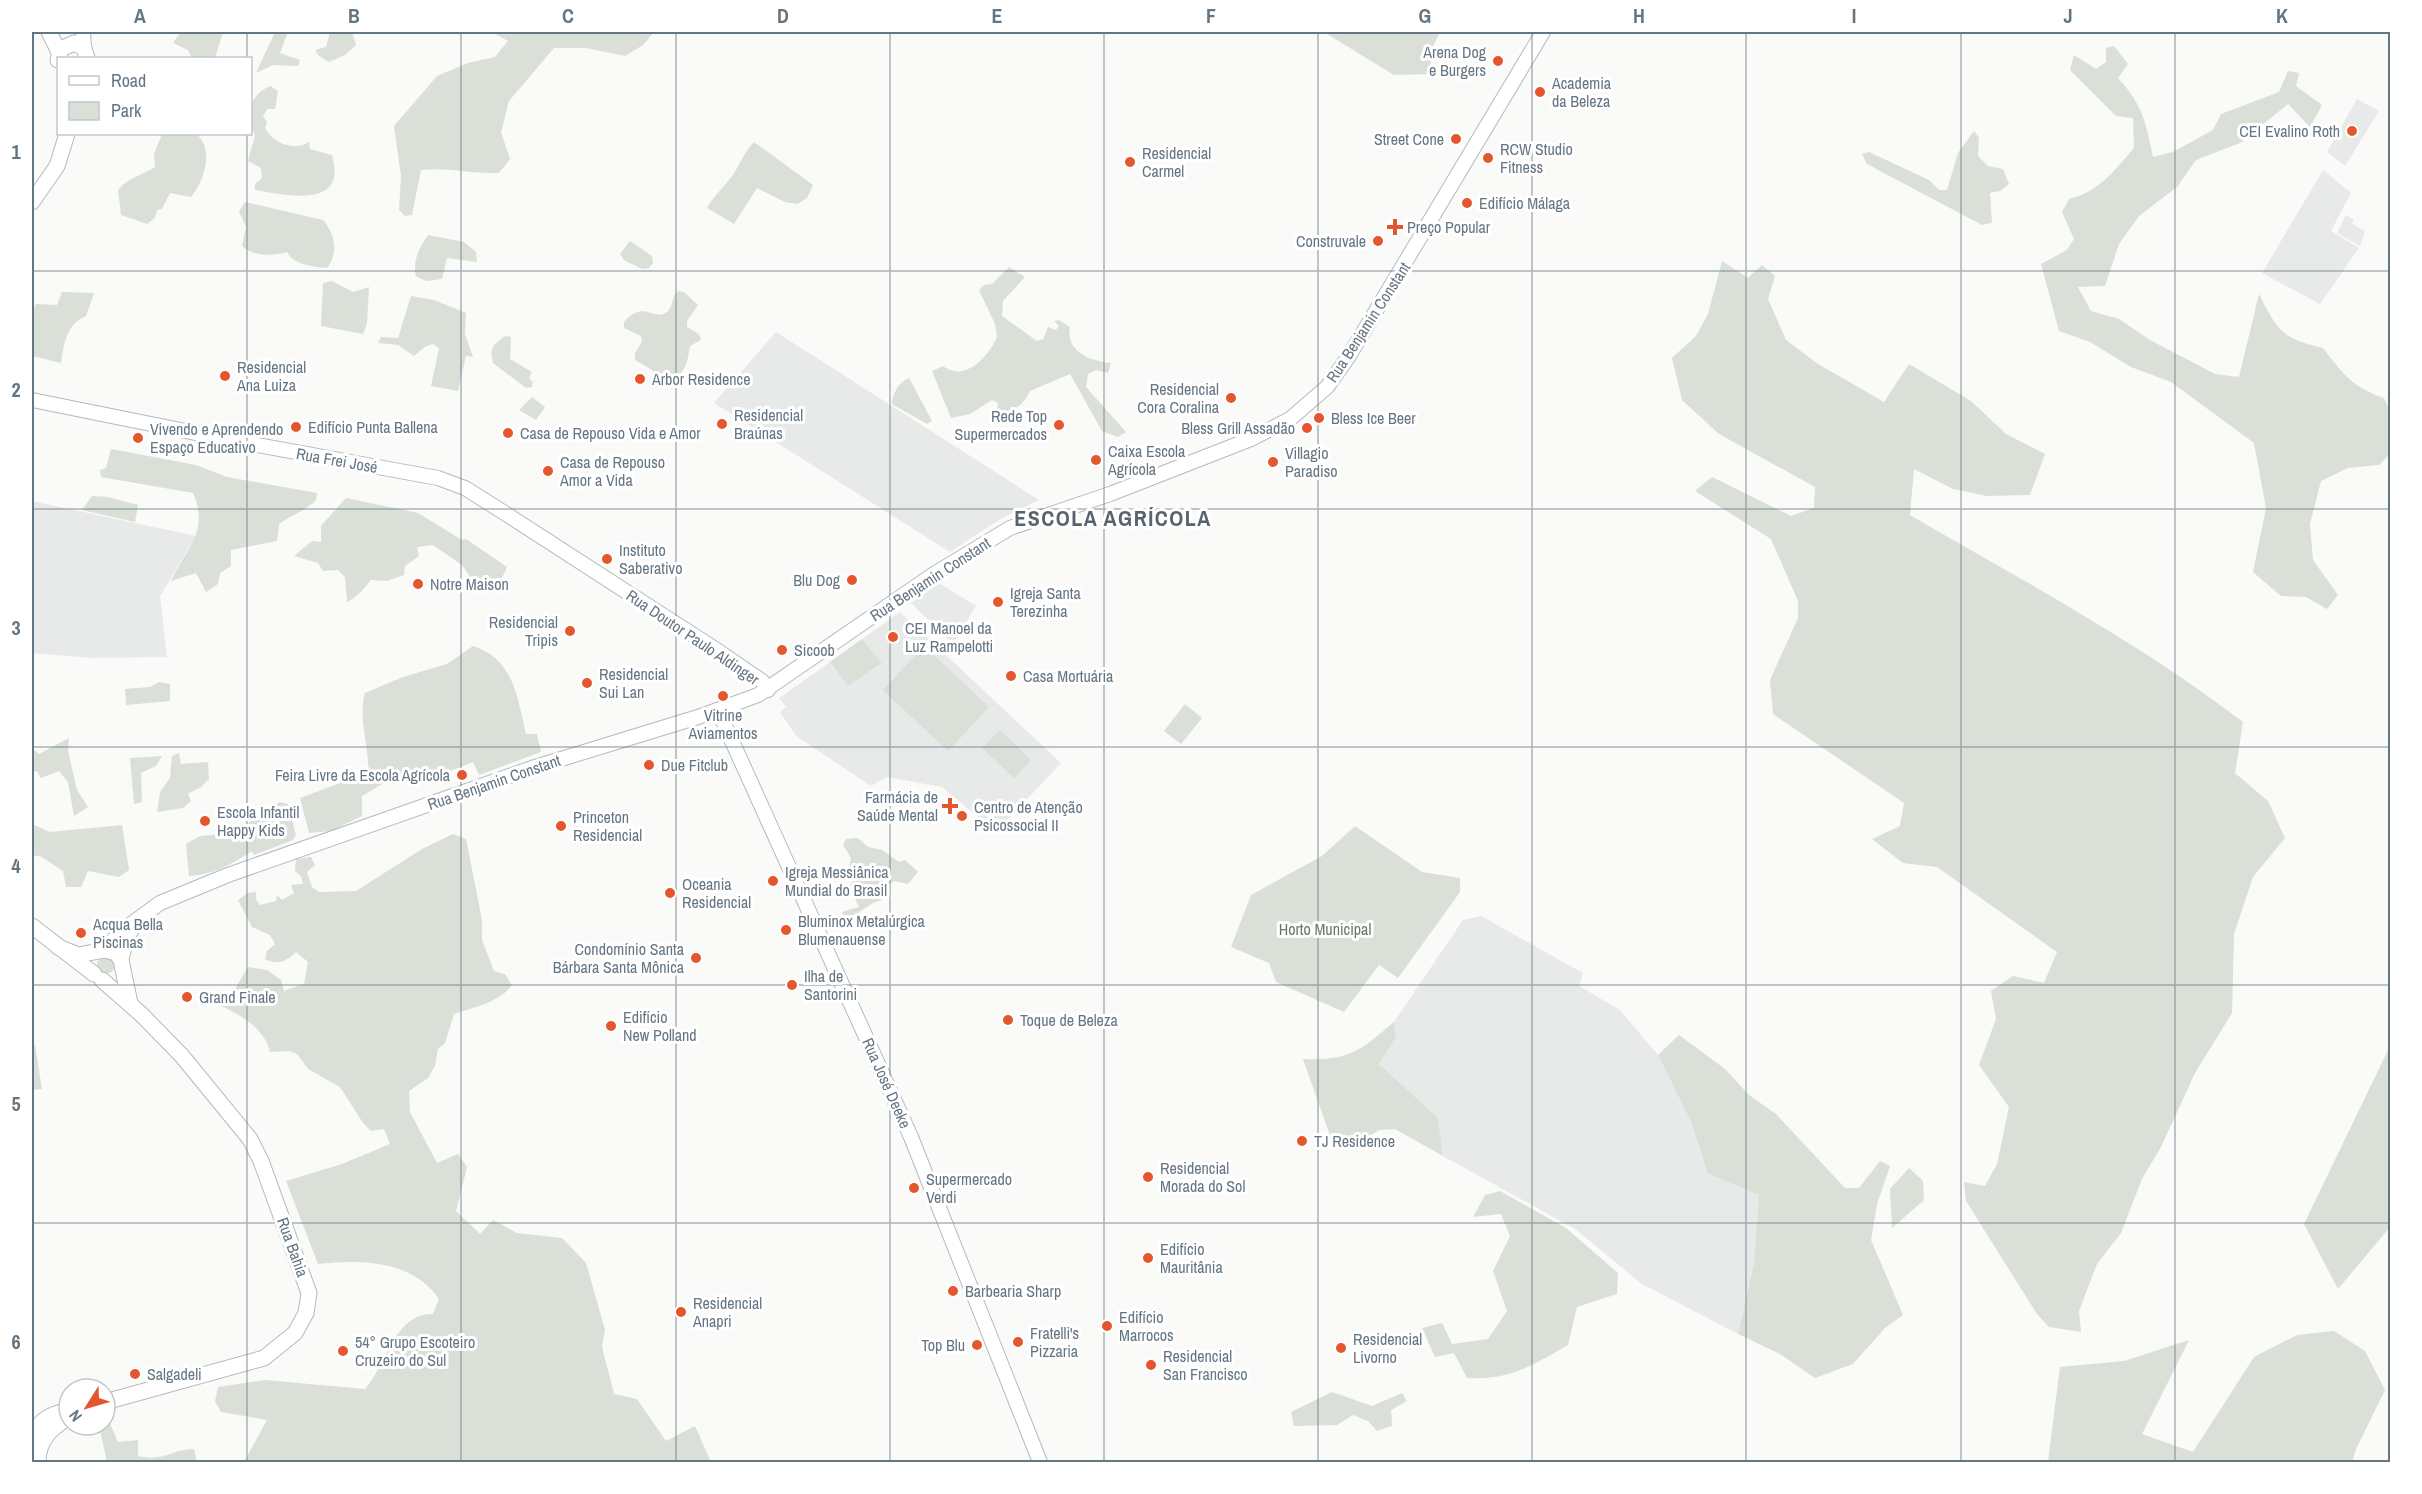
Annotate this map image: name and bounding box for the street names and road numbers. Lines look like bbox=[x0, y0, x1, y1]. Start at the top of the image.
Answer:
street label: Rua Benjamin Constant bbox=[1321, 257, 1415, 386]
street label: Rua Frei José bbox=[295, 442, 379, 478]
street label: Rua Benjamin Constant bbox=[866, 532, 995, 626]
street label: Rua Doutor Paulo Aldinger bbox=[622, 584, 764, 690]
street label: Rua Benjamin Constant bbox=[425, 749, 564, 815]
street label: Rua José Deeke bbox=[857, 1034, 917, 1132]
street label: Rua Bahia bbox=[272, 1214, 314, 1281]

